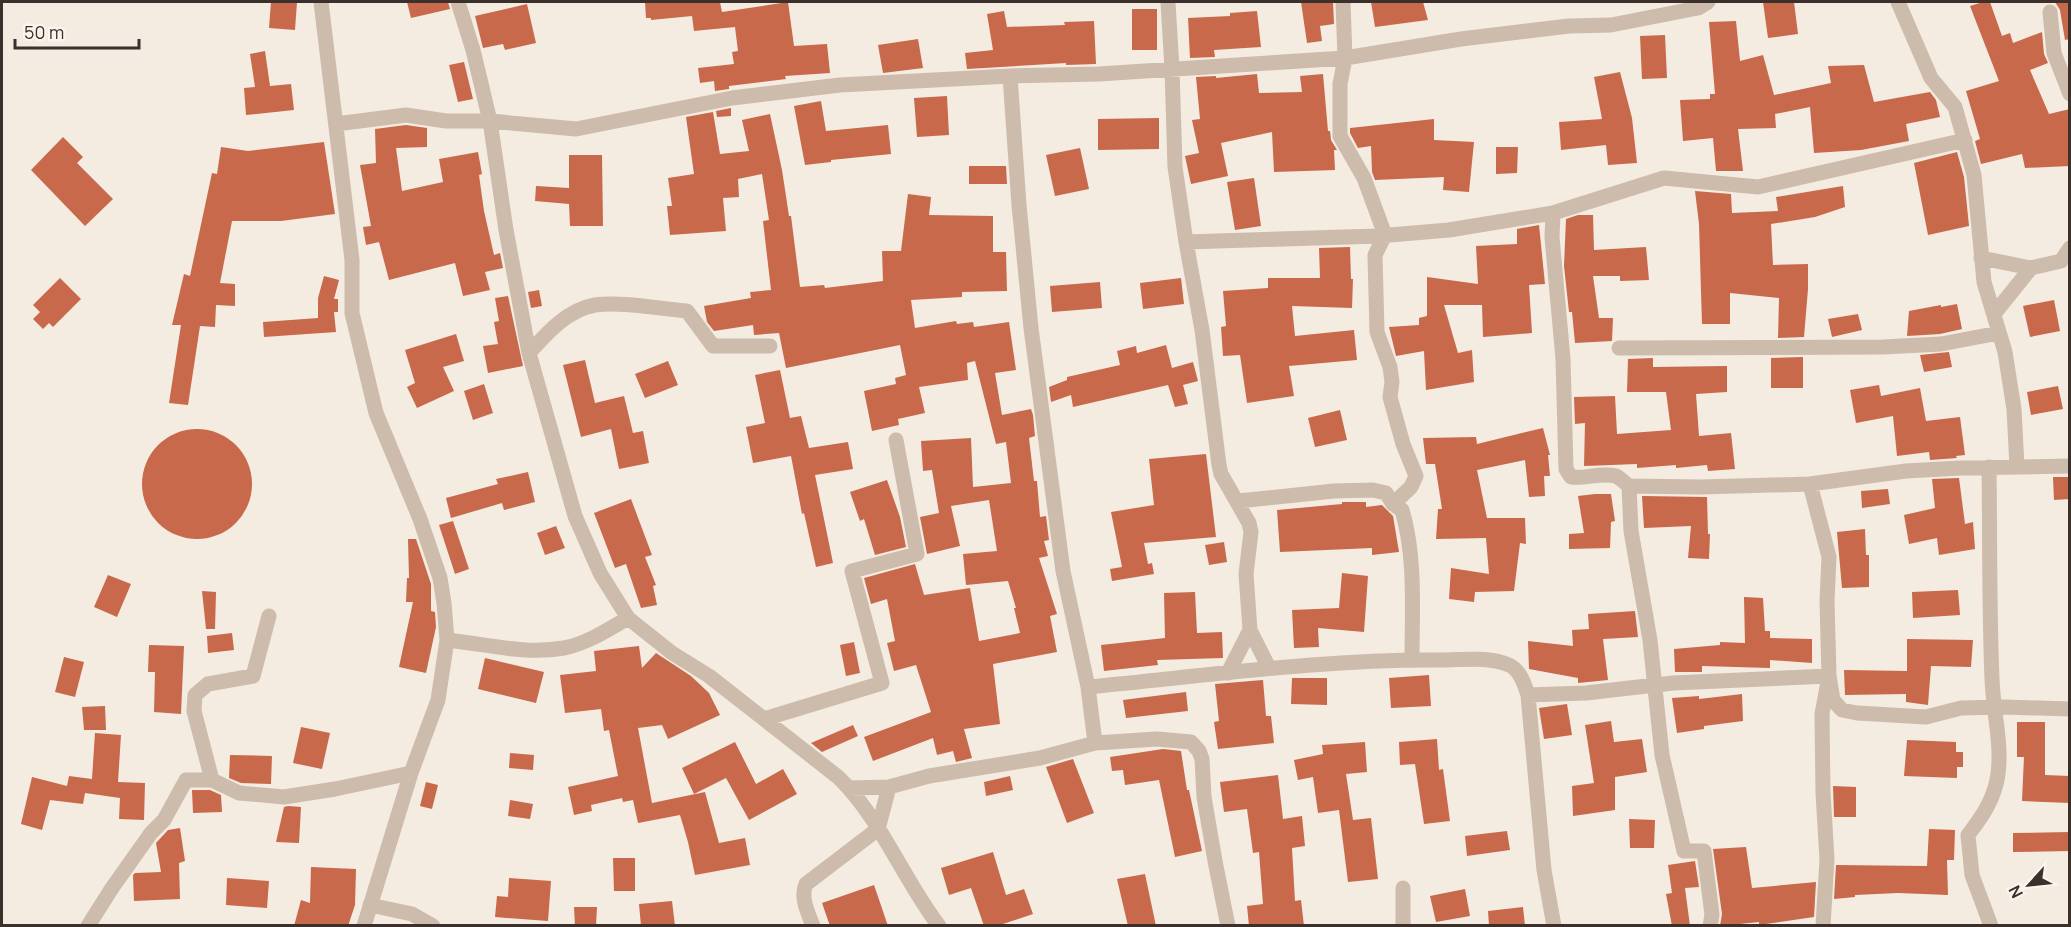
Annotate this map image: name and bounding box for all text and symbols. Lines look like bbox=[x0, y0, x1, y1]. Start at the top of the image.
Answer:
scale bar bbox=[15, 12, 140, 50]
text: 50 m bbox=[24, 20, 64, 44]
north arrow bbox=[1999, 855, 2059, 915]
text: N bbox=[2003, 882, 2028, 902]

